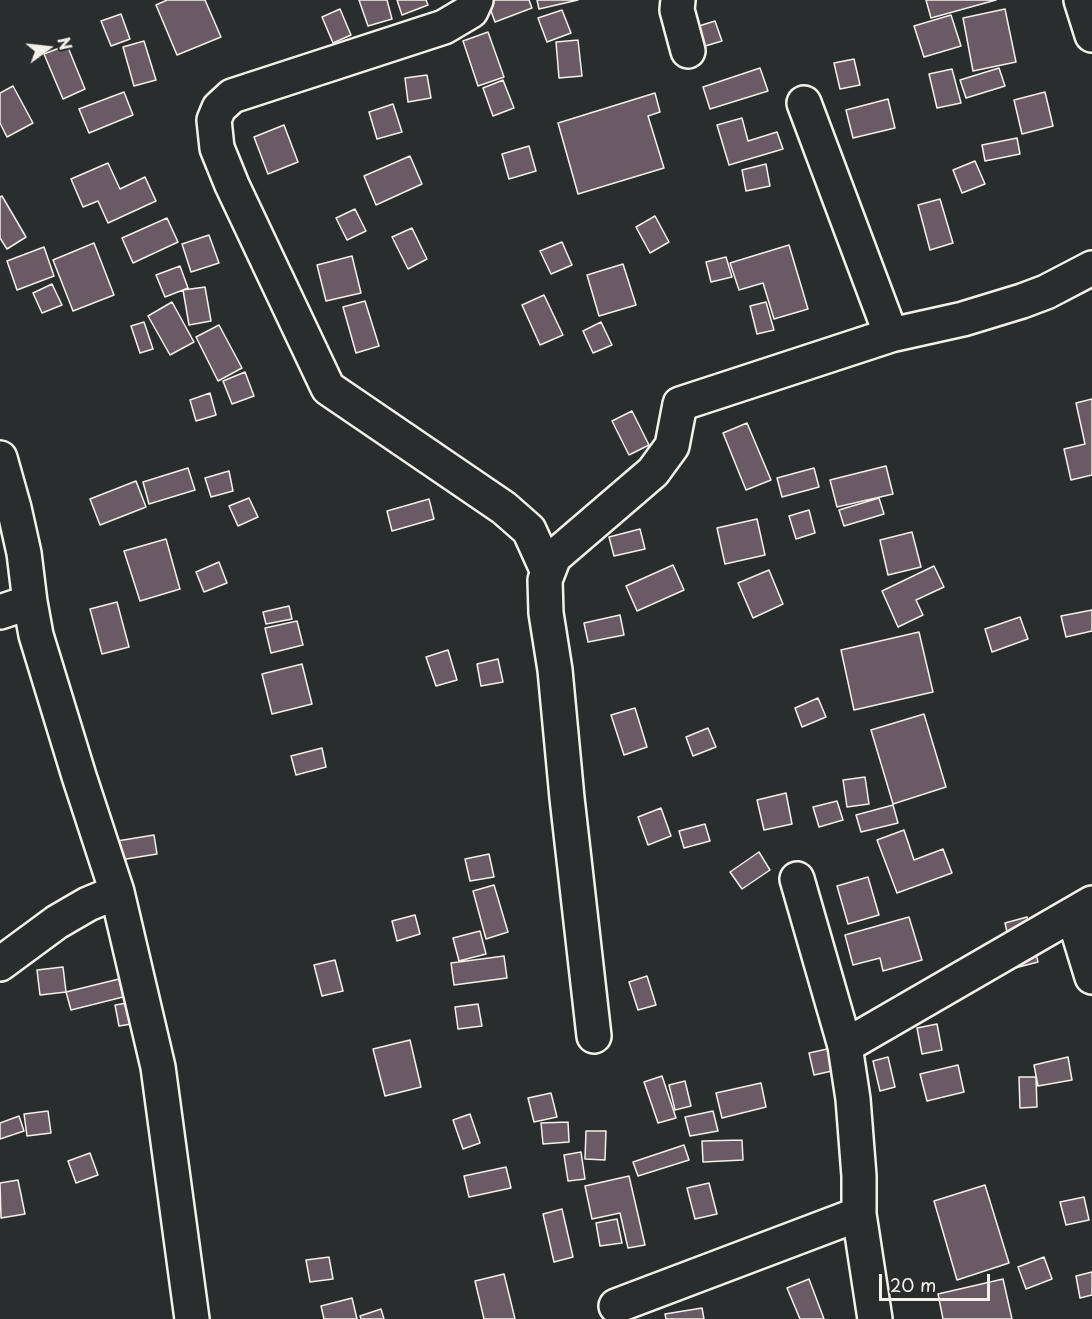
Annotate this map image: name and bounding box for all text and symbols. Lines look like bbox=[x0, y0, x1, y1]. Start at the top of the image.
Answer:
north arrow bbox=[18, 18, 78, 78]
text: N bbox=[52, 34, 79, 53]
scale bar bbox=[882, 1262, 993, 1300]
text: 20 m bbox=[890, 1271, 936, 1298]

